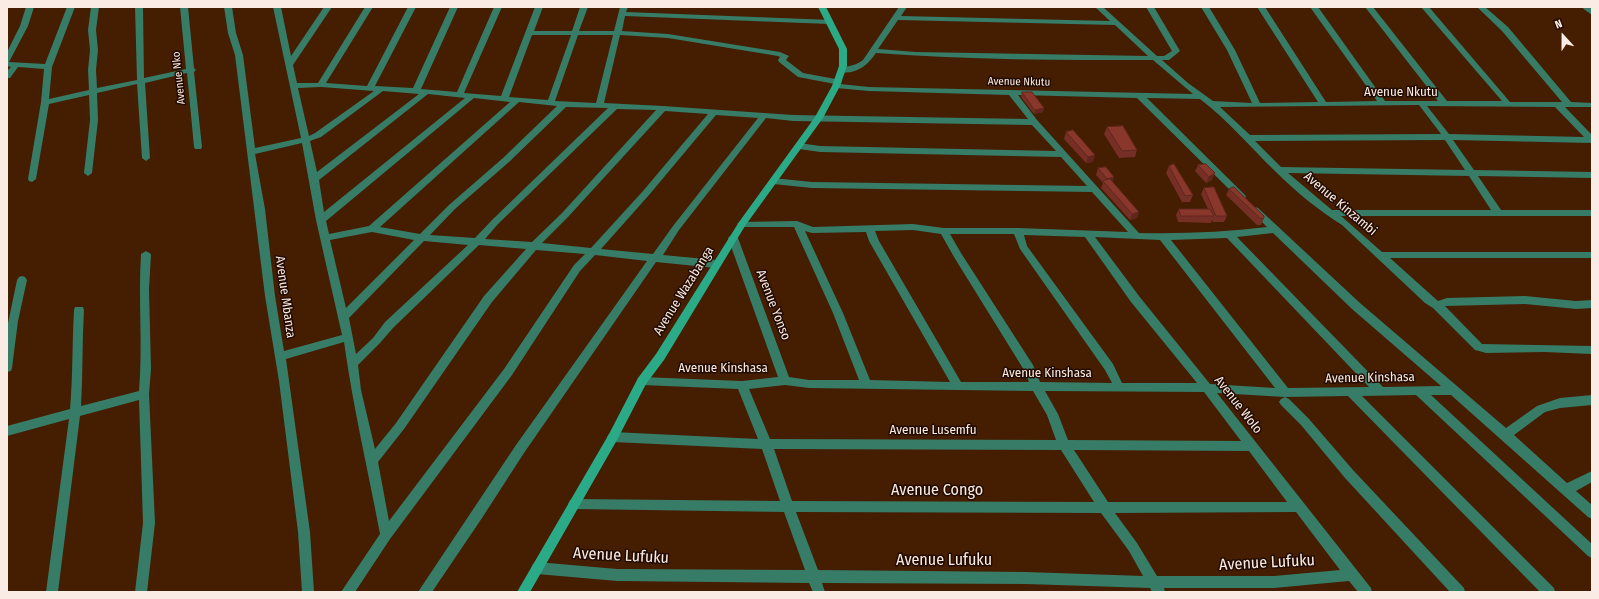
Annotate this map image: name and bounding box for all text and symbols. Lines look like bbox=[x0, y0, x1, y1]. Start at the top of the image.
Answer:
north arrow bbox=[1543, 16, 1583, 56]
text: N bbox=[1553, 17, 1564, 32]
street label: Avenue Nko bbox=[170, 51, 188, 105]
street label: Avenue Nkutu bbox=[988, 75, 1050, 89]
street label: Avenue Nkutu bbox=[1364, 84, 1438, 100]
street label: Avenue Kinzambi bbox=[1300, 169, 1380, 239]
street label: Avenue Wazabanga bbox=[651, 244, 717, 338]
street label: Avenue Mbanza bbox=[272, 255, 298, 339]
street label: Avenue Yonso bbox=[752, 268, 794, 342]
street label: Avenue Kinshasa bbox=[678, 360, 768, 376]
street label: Avenue Kinshasa bbox=[1002, 365, 1092, 381]
street label: Avenue Kinshasa bbox=[1325, 369, 1415, 387]
street label: Avenue Wolo bbox=[1211, 373, 1265, 437]
street label: Avenue Lusemfu bbox=[889, 422, 977, 438]
street label: Avenue Congo bbox=[891, 481, 983, 501]
street label: Avenue Lufuku bbox=[573, 544, 669, 568]
street label: Avenue Lufuku bbox=[896, 551, 992, 571]
street label: Avenue Lufuku bbox=[1219, 551, 1315, 575]

